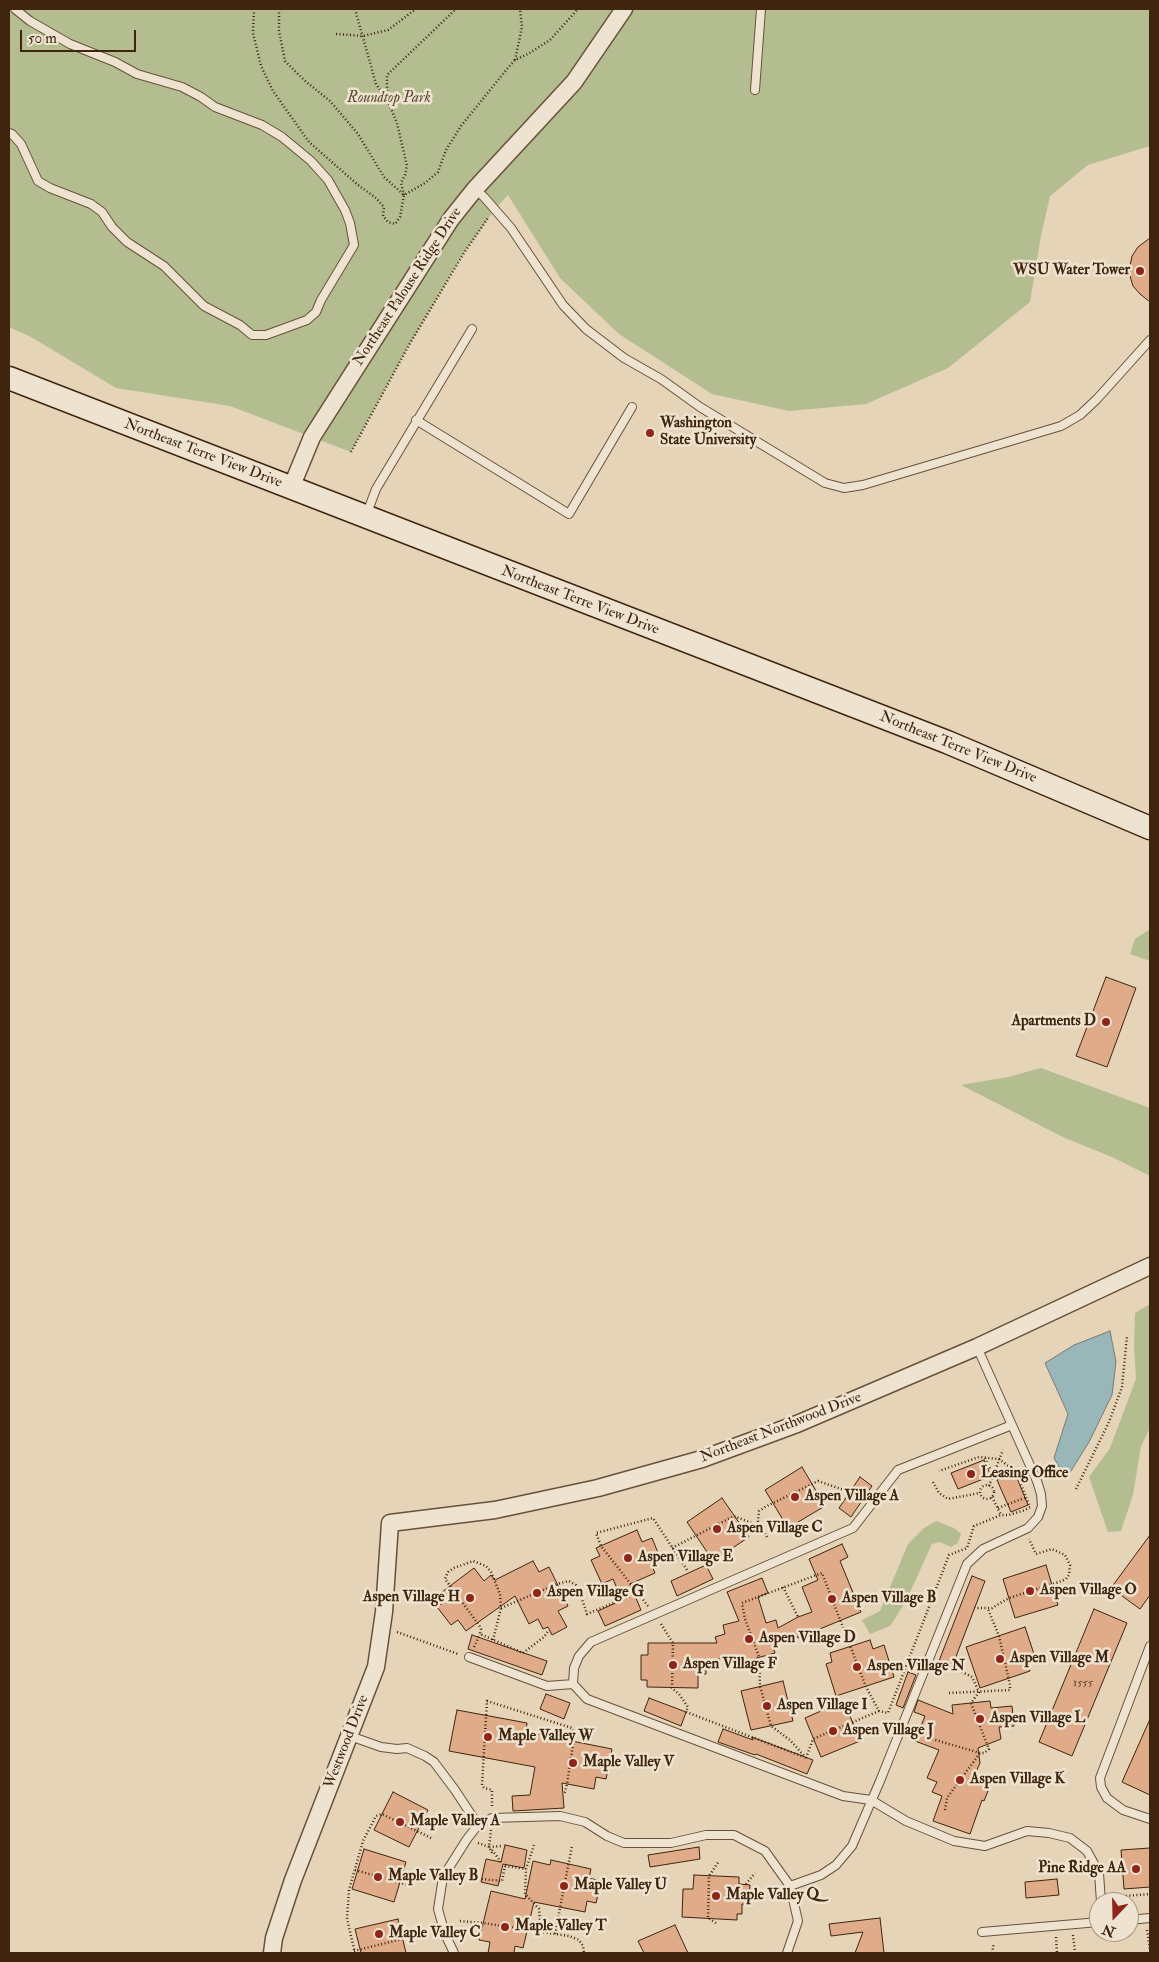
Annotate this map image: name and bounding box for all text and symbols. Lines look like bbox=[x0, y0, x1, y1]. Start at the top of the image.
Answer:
scale bar bbox=[22, 20, 139, 52]
text: 50 m bbox=[28, 29, 57, 48]
park label: Roundtop Park bbox=[347, 90, 431, 108]
street label: Northeast Palouse Ridge Drive bbox=[350, 204, 466, 370]
place label: WSU Water Tower bbox=[1013, 262, 1130, 280]
marker: WSU Water Tower bbox=[1134, 265, 1146, 277]
place label: Washington State University bbox=[660, 415, 756, 450]
street label: Northeast Terre View Drive bbox=[121, 416, 285, 492]
marker: Washington State University bbox=[644, 427, 656, 439]
street label: Northeast Terre View Drive bbox=[498, 563, 662, 639]
street label: Northeast Terre View Drive bbox=[877, 708, 1039, 788]
place label: Apartments D bbox=[1011, 1013, 1096, 1031]
marker: Apartments D bbox=[1100, 1016, 1112, 1028]
street label: Northeast Northwood Drive bbox=[698, 1389, 864, 1467]
place label: Leasing Office bbox=[981, 1465, 1068, 1483]
marker: Leasing Office bbox=[965, 1468, 977, 1480]
place label: Aspen Village A bbox=[805, 1488, 899, 1506]
marker: Aspen Village A bbox=[789, 1491, 801, 1503]
place label: Aspen Village C bbox=[727, 1520, 823, 1538]
marker: Aspen Village C bbox=[711, 1523, 723, 1535]
place label: Aspen Village E bbox=[638, 1549, 733, 1567]
marker: Aspen Village E bbox=[622, 1552, 634, 1564]
place label: Aspen Village O bbox=[1040, 1582, 1137, 1600]
place label: Aspen Village G bbox=[547, 1584, 644, 1602]
marker: Aspen Village O bbox=[1024, 1585, 1036, 1597]
marker: Aspen Village G bbox=[531, 1587, 543, 1599]
place label: Aspen Village H bbox=[363, 1589, 460, 1607]
place label: Aspen Village B bbox=[842, 1590, 936, 1608]
marker: Aspen Village H bbox=[464, 1592, 476, 1604]
marker: Aspen Village B bbox=[826, 1593, 838, 1605]
place label: Aspen Village D bbox=[759, 1630, 856, 1648]
marker: Aspen Village D bbox=[743, 1633, 755, 1645]
place label: Aspen Village M bbox=[1010, 1650, 1109, 1668]
marker: Aspen Village M bbox=[994, 1653, 1006, 1665]
place label: Aspen Village F bbox=[683, 1656, 777, 1674]
place label: Aspen Village N bbox=[867, 1658, 965, 1676]
marker: Aspen Village F bbox=[667, 1659, 679, 1671]
marker: Aspen Village N bbox=[851, 1661, 863, 1673]
house number: 1555 bbox=[1073, 1676, 1093, 1690]
street label: Westwood Drive bbox=[321, 1693, 373, 1791]
place label: Aspen Village I bbox=[777, 1697, 868, 1715]
marker: Aspen Village I bbox=[761, 1700, 773, 1712]
place label: Aspen Village L bbox=[990, 1710, 1085, 1728]
marker: Aspen Village L bbox=[974, 1713, 986, 1725]
place label: Aspen Village J bbox=[843, 1722, 934, 1740]
marker: Aspen Village J bbox=[827, 1725, 839, 1737]
place label: Maple Valley W bbox=[498, 1728, 594, 1746]
marker: Maple Valley W bbox=[482, 1731, 494, 1743]
place label: Maple Valley V bbox=[583, 1754, 674, 1772]
marker: Maple Valley V bbox=[567, 1757, 579, 1769]
place label: Aspen Village K bbox=[970, 1771, 1065, 1789]
marker: Aspen Village K bbox=[954, 1774, 966, 1786]
place label: Maple Valley A bbox=[410, 1813, 500, 1831]
marker: Maple Valley A bbox=[394, 1816, 406, 1828]
place label: Pine Ridge AA bbox=[1038, 1860, 1126, 1878]
marker: Pine Ridge AA bbox=[1130, 1863, 1142, 1875]
place label: Maple Valley B bbox=[388, 1868, 478, 1886]
marker: Maple Valley B bbox=[372, 1871, 384, 1883]
place label: Maple Valley U bbox=[574, 1877, 667, 1895]
marker: Maple Valley U bbox=[558, 1880, 570, 1892]
place label: Maple Valley Q bbox=[726, 1887, 819, 1905]
marker: Maple Valley Q bbox=[710, 1890, 722, 1902]
north arrow bbox=[1089, 1892, 1139, 1942]
place label: Maple Valley T bbox=[515, 1918, 607, 1936]
text: N bbox=[1100, 1920, 1118, 1941]
marker: Maple Valley T bbox=[499, 1921, 511, 1933]
place label: Maple Valley C bbox=[389, 1925, 480, 1943]
marker: Maple Valley C bbox=[373, 1928, 385, 1940]

